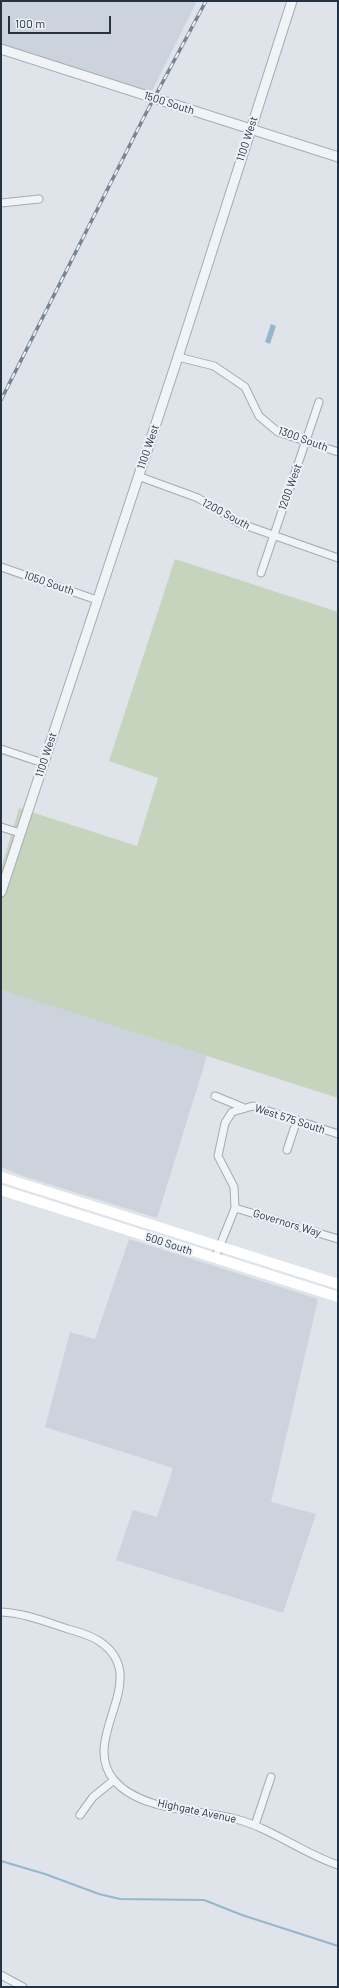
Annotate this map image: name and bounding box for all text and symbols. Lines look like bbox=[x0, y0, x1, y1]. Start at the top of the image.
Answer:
scale bar bbox=[10, 8, 113, 34]
text: 100 m bbox=[15, 16, 45, 30]
street label: 1500 South bbox=[142, 89, 196, 117]
street label: 1100 West bbox=[234, 115, 260, 163]
street label: 1100 West bbox=[134, 423, 162, 471]
street label: 1300 South bbox=[276, 424, 330, 454]
street label: 1200 West bbox=[275, 462, 305, 512]
street label: 1200 South bbox=[200, 496, 252, 532]
street label: 1050 South bbox=[22, 568, 76, 598]
street label: 1100 West bbox=[33, 731, 59, 779]
street label: West 575 South bbox=[253, 1101, 327, 1137]
street label: Governors Way bbox=[251, 1206, 323, 1240]
street label: 500 South bbox=[144, 1230, 194, 1258]
street label: Highgate Avenue bbox=[156, 1796, 238, 1826]

